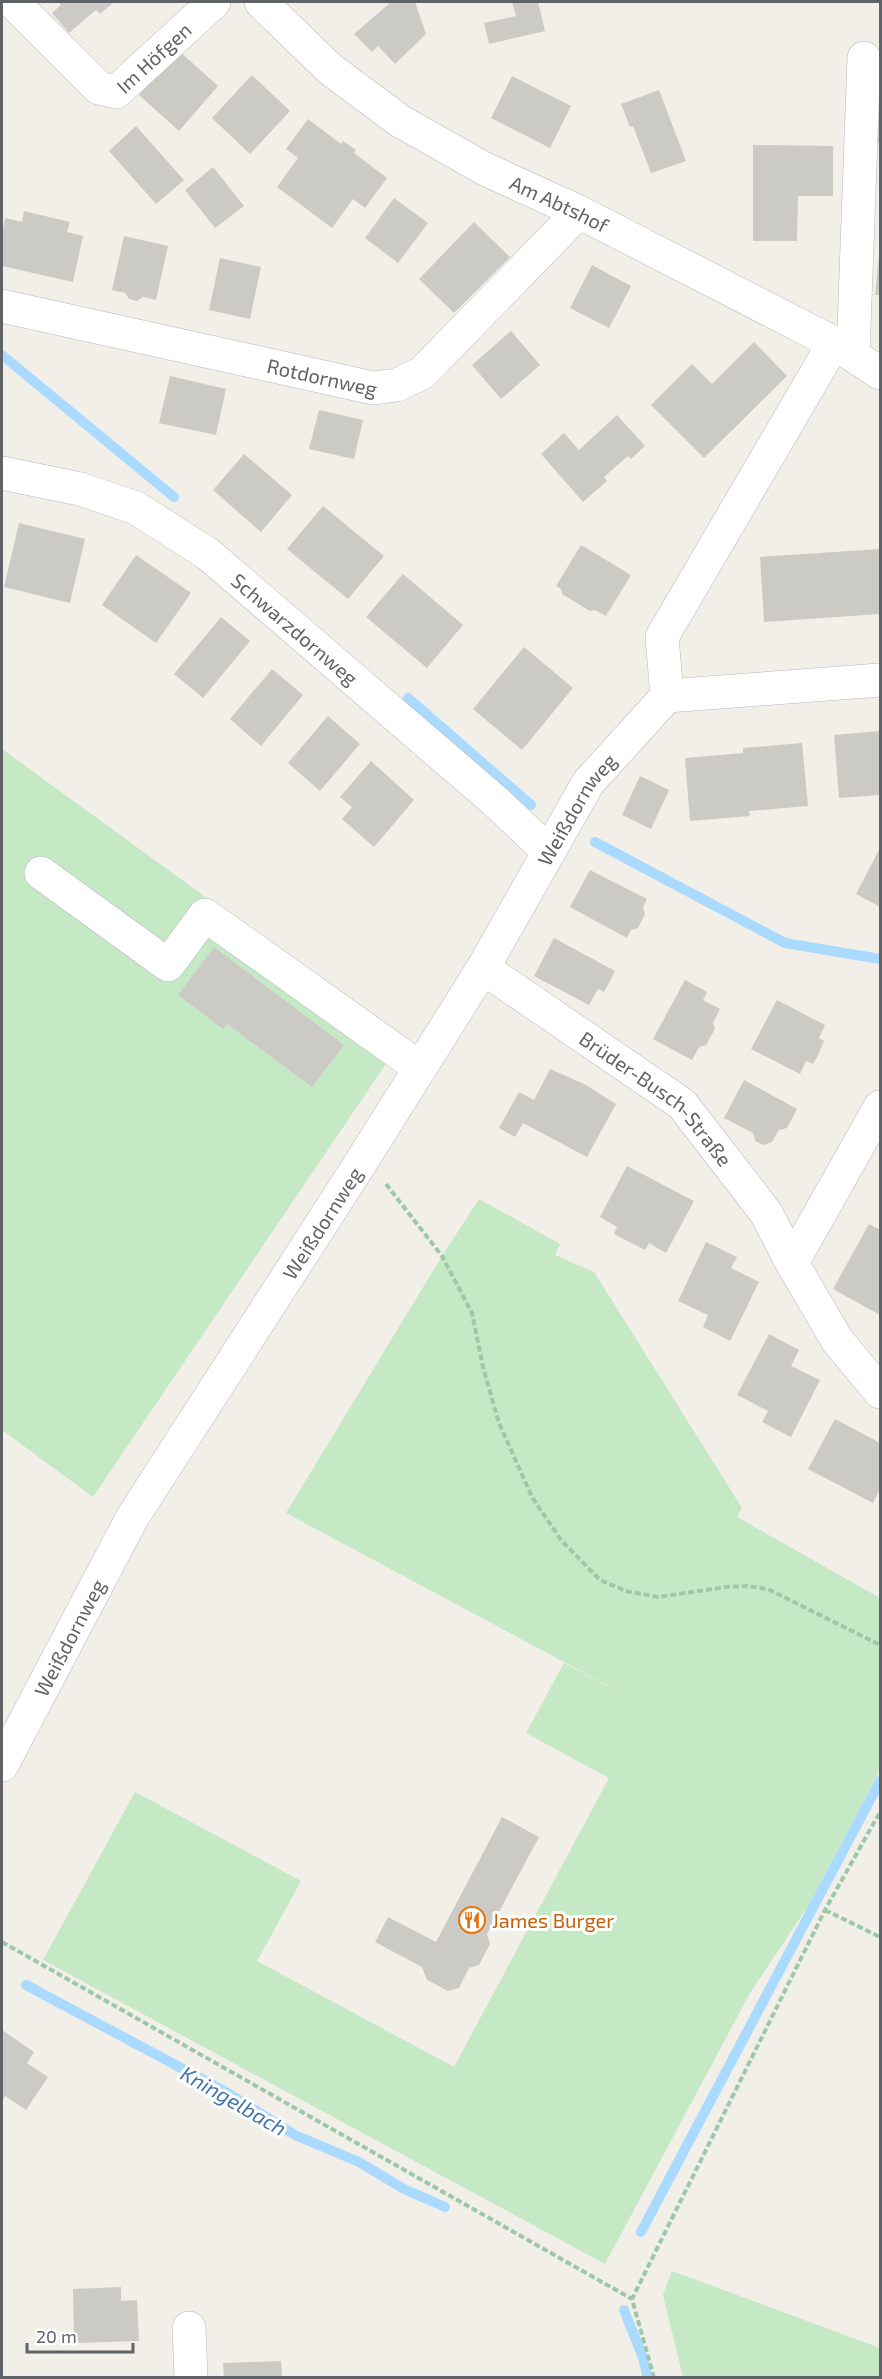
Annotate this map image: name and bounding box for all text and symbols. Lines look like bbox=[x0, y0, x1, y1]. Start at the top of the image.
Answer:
street label: Im Höfgen bbox=[111, 17, 196, 98]
street label: Am Abtshof bbox=[506, 170, 613, 237]
street label: Rotdornweg bbox=[265, 353, 380, 401]
street label: Schwarzdornweg bbox=[227, 568, 363, 690]
street label: Weißdornweg bbox=[532, 748, 621, 869]
street label: Brüder-Busch-Straße bbox=[575, 1026, 737, 1171]
street label: Weißdornweg bbox=[277, 1162, 367, 1284]
street label: Weißdornweg bbox=[28, 1575, 110, 1700]
restaurant icon: James Burger bbox=[457, 1905, 487, 1935]
place label: James Burger bbox=[492, 1908, 614, 1932]
water label: Kningelbach bbox=[177, 2060, 291, 2140]
scale bar bbox=[27, 2316, 134, 2354]
text: 20 m bbox=[36, 2325, 77, 2347]

